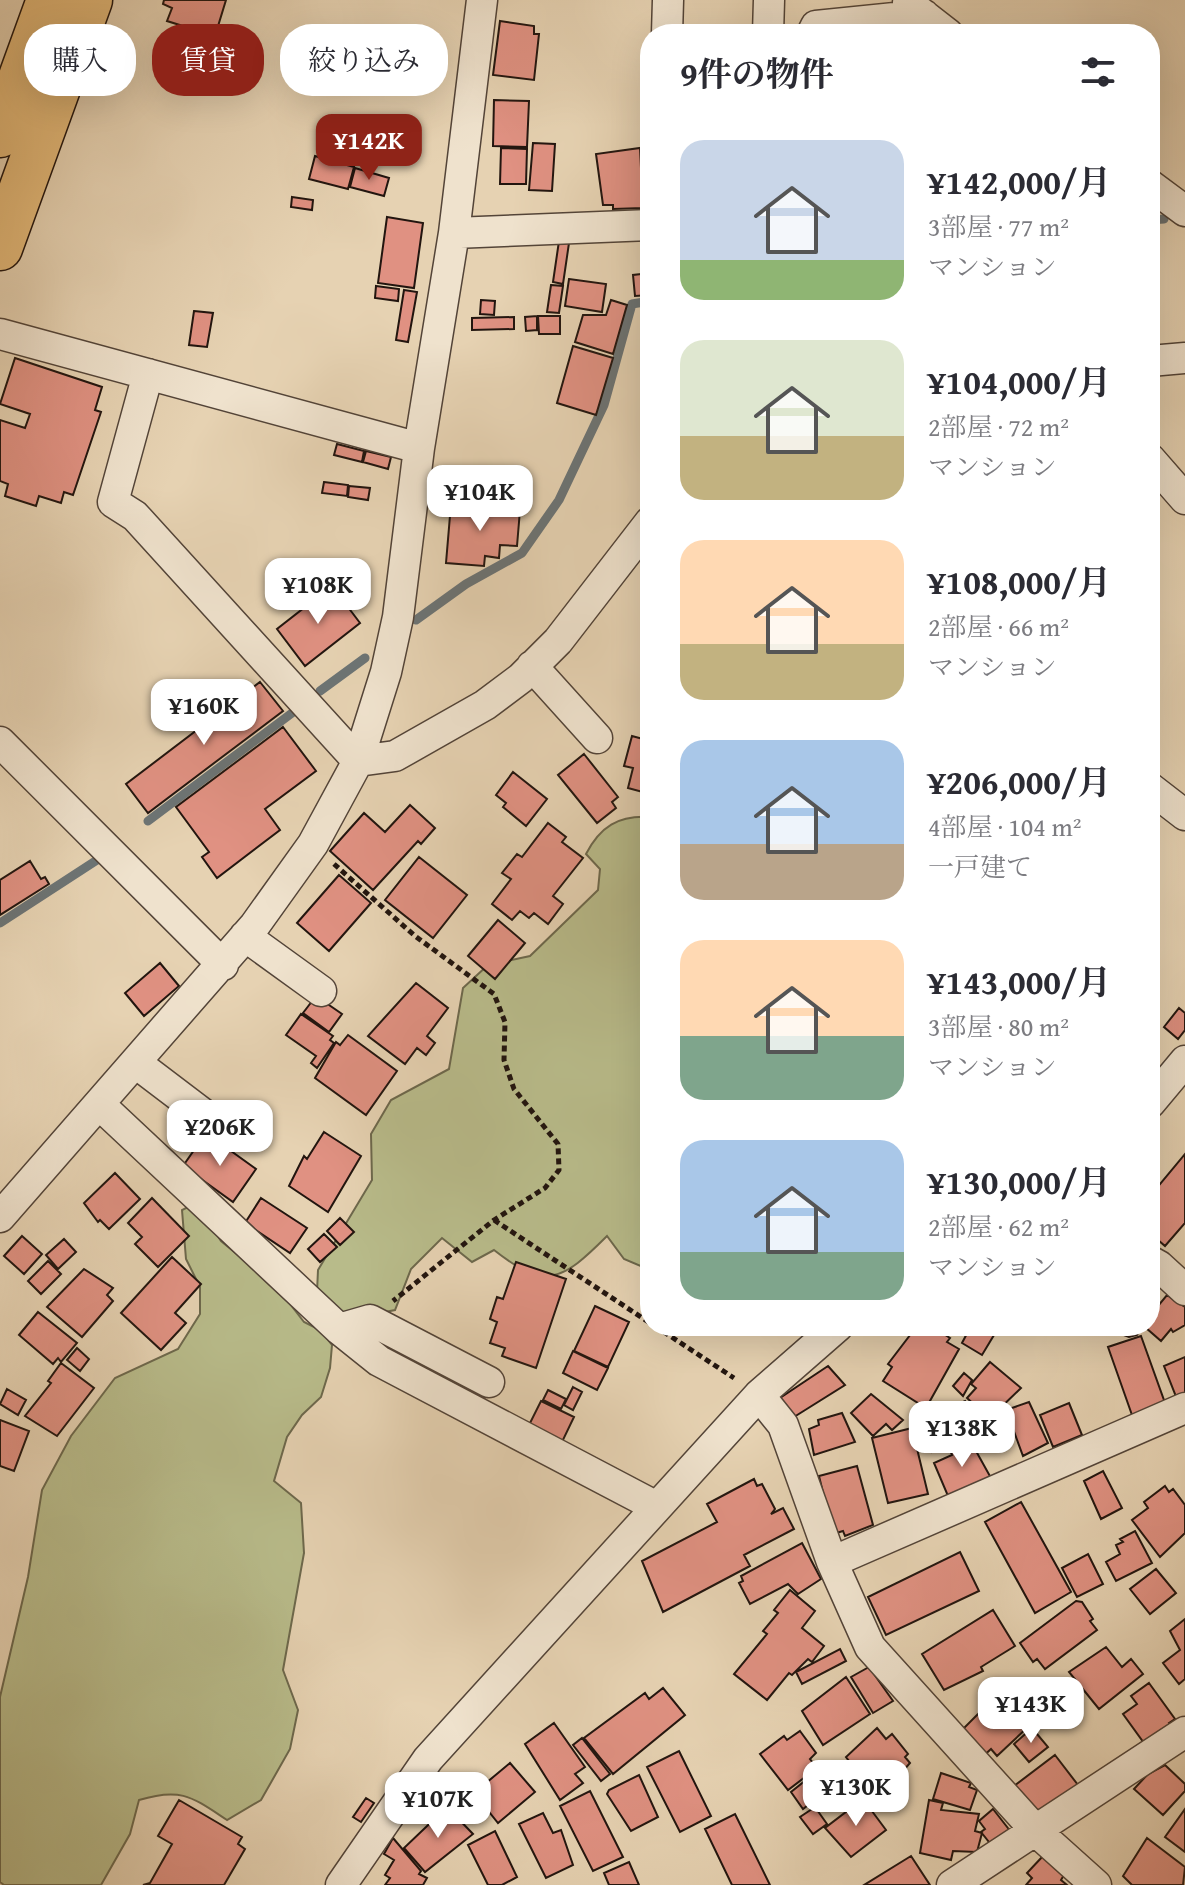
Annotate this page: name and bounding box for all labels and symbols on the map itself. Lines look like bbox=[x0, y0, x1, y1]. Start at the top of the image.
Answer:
pin: ¥142K bbox=[313, 114, 425, 182]
pin: ¥104K bbox=[424, 465, 536, 533]
pin: ¥108K bbox=[262, 558, 374, 626]
pin: ¥160K bbox=[148, 679, 260, 747]
pin: ¥206K bbox=[164, 1100, 276, 1168]
pin: ¥138K bbox=[906, 1401, 1018, 1469]
pin: ¥143K bbox=[975, 1677, 1087, 1745]
pin: ¥130K bbox=[800, 1760, 912, 1828]
pin: ¥107K bbox=[382, 1772, 494, 1840]

